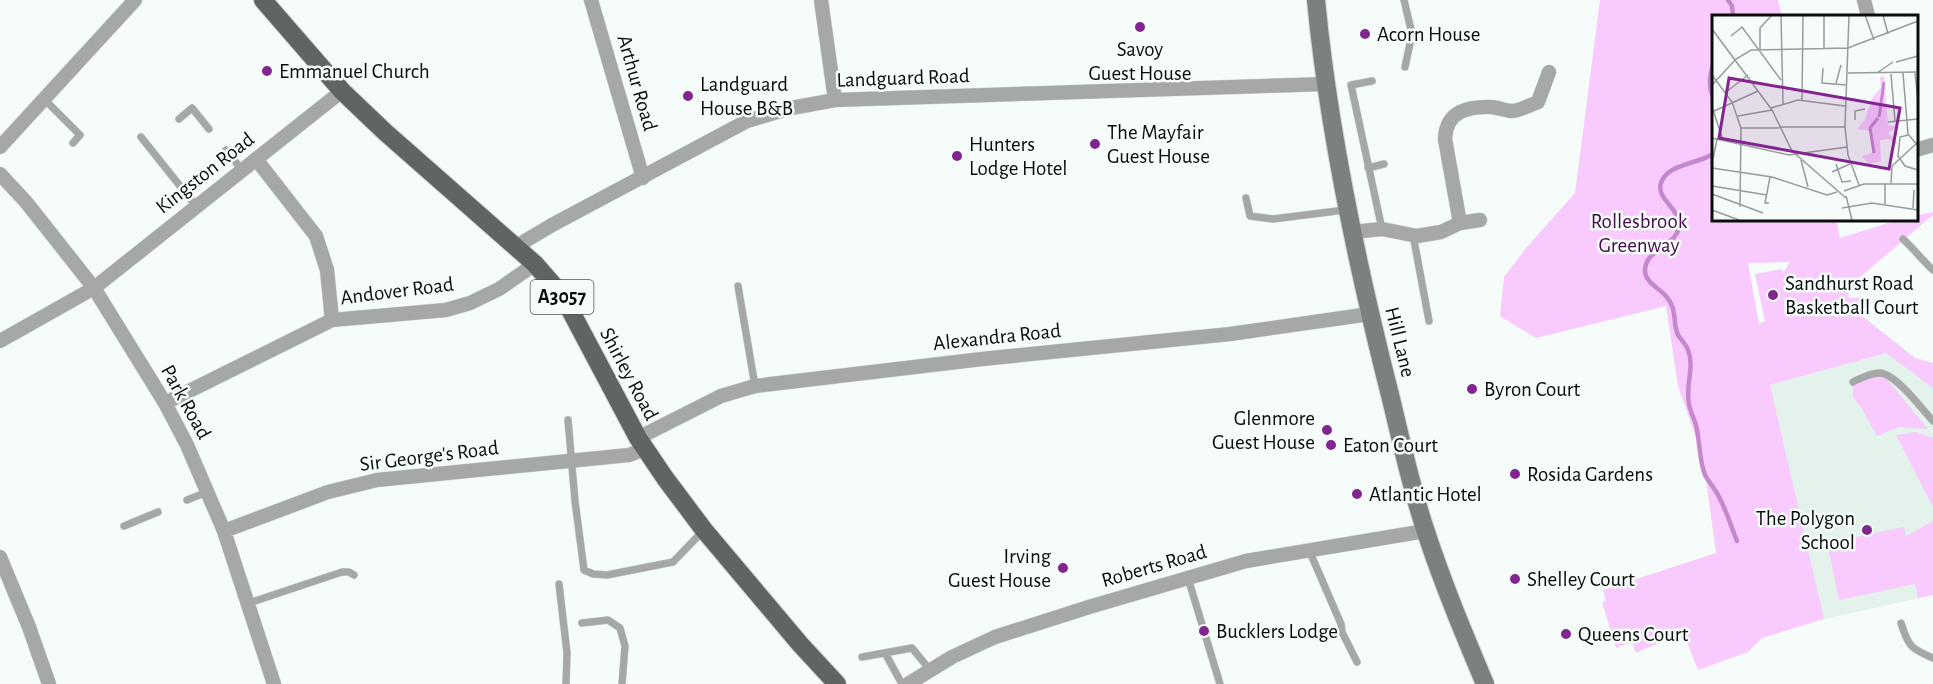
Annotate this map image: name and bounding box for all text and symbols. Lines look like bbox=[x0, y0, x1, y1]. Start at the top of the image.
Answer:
inset map bbox=[1712, 15, 1918, 220]
marker: Savoy Guest House bbox=[1133, 20, 1147, 34]
place label: Acorn House bbox=[1377, 24, 1480, 45]
marker: Acorn House bbox=[1358, 27, 1372, 41]
street label: Arthur Road bbox=[613, 33, 661, 134]
place label: Savoy Guest House bbox=[1089, 39, 1191, 84]
place label: Emmanuel Church bbox=[279, 61, 430, 82]
marker: Emmanuel Church bbox=[260, 64, 274, 78]
street label: Landguard Road bbox=[836, 65, 970, 91]
place label: Landguard House B&B bbox=[700, 74, 793, 119]
marker: Landguard House B&B bbox=[681, 89, 695, 103]
place label: The Mayfair Guest House bbox=[1107, 122, 1210, 167]
street label: Kingston Road bbox=[152, 128, 258, 218]
place label: Hunters Lodge Hotel bbox=[969, 134, 1068, 179]
marker: The Mayfair Guest House bbox=[1088, 137, 1102, 151]
marker: Hunters Lodge Hotel bbox=[950, 149, 964, 163]
park label: Rollesbrook Greenway bbox=[1591, 211, 1688, 256]
place label: Sandhurst Road Basketball Court bbox=[1785, 273, 1919, 318]
street label: Andover Road bbox=[339, 274, 455, 308]
road number: A3057 bbox=[530, 280, 594, 314]
marker: Sandhurst Road Basketball Court bbox=[1766, 288, 1780, 302]
street label: Hill Lane bbox=[1381, 305, 1419, 379]
street label: Alexandra Road bbox=[932, 320, 1062, 354]
street label: Shirley Road bbox=[596, 324, 662, 424]
street label: Park Road bbox=[157, 361, 215, 443]
place label: Byron Court bbox=[1484, 379, 1581, 400]
marker: Byron Court bbox=[1465, 382, 1479, 396]
place label: Glenmore Guest House bbox=[1212, 408, 1315, 453]
marker: Glenmore Guest House bbox=[1320, 423, 1334, 437]
place label: Eaton Court bbox=[1343, 435, 1438, 456]
street label: Sir George's Road bbox=[358, 437, 500, 475]
marker: Eaton Court bbox=[1324, 438, 1338, 452]
place label: Rosida Gardens bbox=[1527, 464, 1653, 485]
marker: Rosida Gardens bbox=[1508, 467, 1522, 481]
place label: Atlantic Hotel bbox=[1369, 484, 1482, 505]
marker: Atlantic Hotel bbox=[1350, 487, 1364, 501]
place label: The Polygon School bbox=[1756, 508, 1855, 553]
marker: The Polygon School bbox=[1860, 523, 1874, 537]
street label: Roberts Road bbox=[1099, 541, 1209, 591]
place label: Irving Guest House bbox=[948, 546, 1052, 591]
marker: Irving Guest House bbox=[1056, 561, 1070, 575]
place label: Shelley Court bbox=[1527, 569, 1635, 590]
marker: Shelley Court bbox=[1508, 572, 1522, 586]
place label: Bucklers Lodge bbox=[1216, 621, 1338, 642]
marker: Bucklers Lodge bbox=[1197, 624, 1211, 638]
place label: Queens Court bbox=[1578, 624, 1689, 645]
marker: Queens Court bbox=[1559, 627, 1573, 641]

